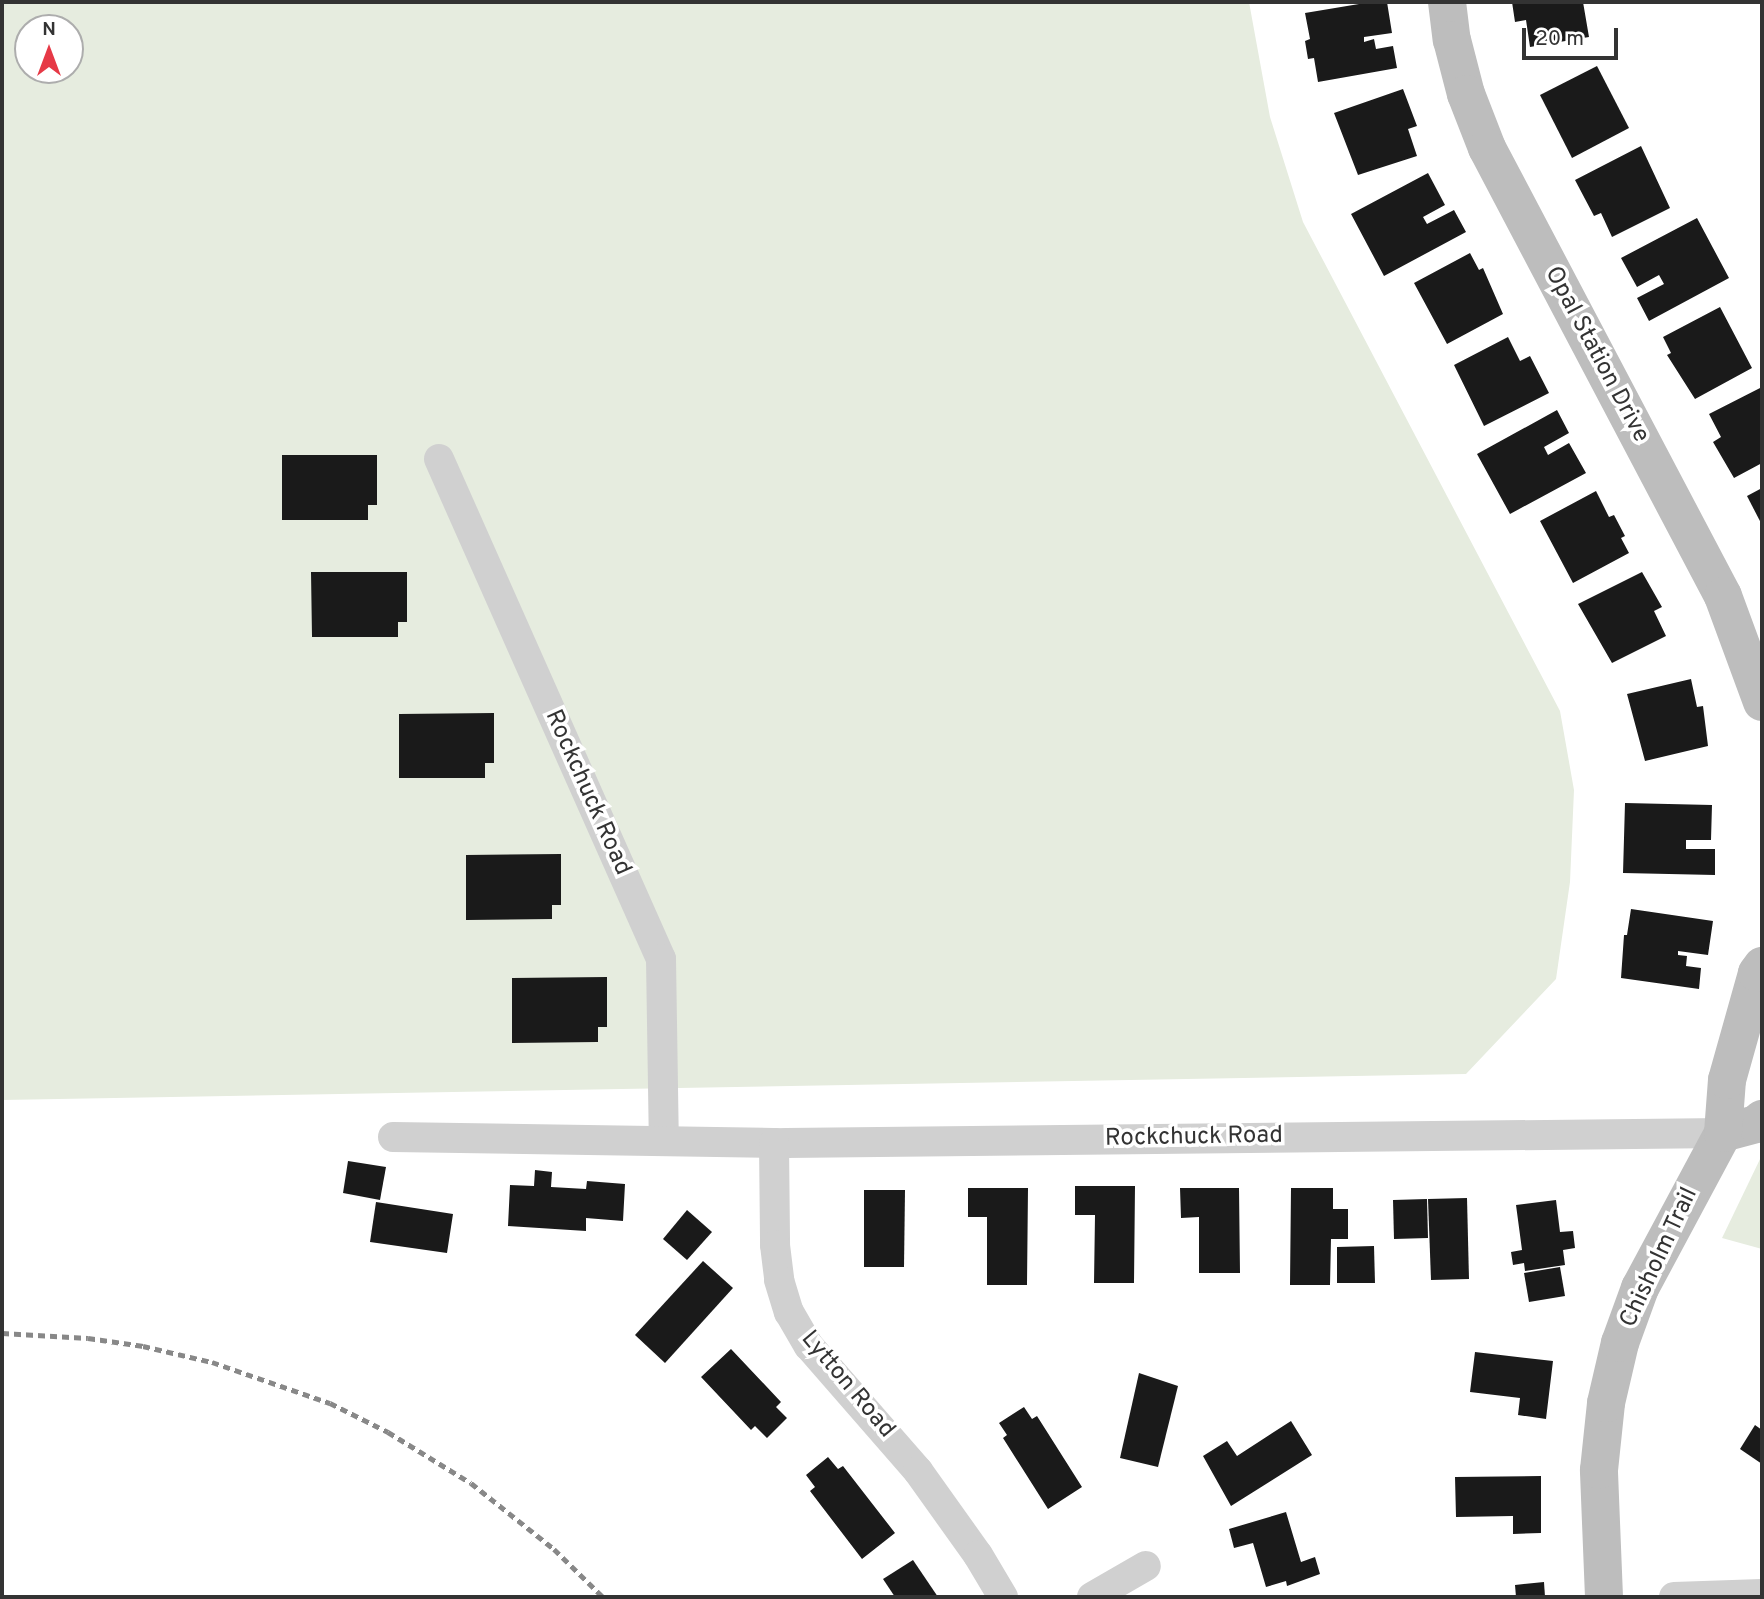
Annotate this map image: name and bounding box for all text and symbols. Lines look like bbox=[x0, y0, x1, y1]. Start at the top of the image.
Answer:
north arrow bbox=[14, 14, 84, 84]
scale bar bbox=[1526, 14, 1622, 58]
text: N bbox=[42, 18, 56, 42]
text: 20 m bbox=[1535, 26, 1584, 53]
street label: Opal Station Drive bbox=[1537, 262, 1655, 448]
street label: Rockchuck Road bbox=[538, 706, 636, 880]
street label: Rockchuck Road bbox=[1105, 1122, 1283, 1154]
street label: Chisholm Trail bbox=[1615, 1183, 1705, 1333]
street label: Lytton Road bbox=[794, 1326, 900, 1444]

